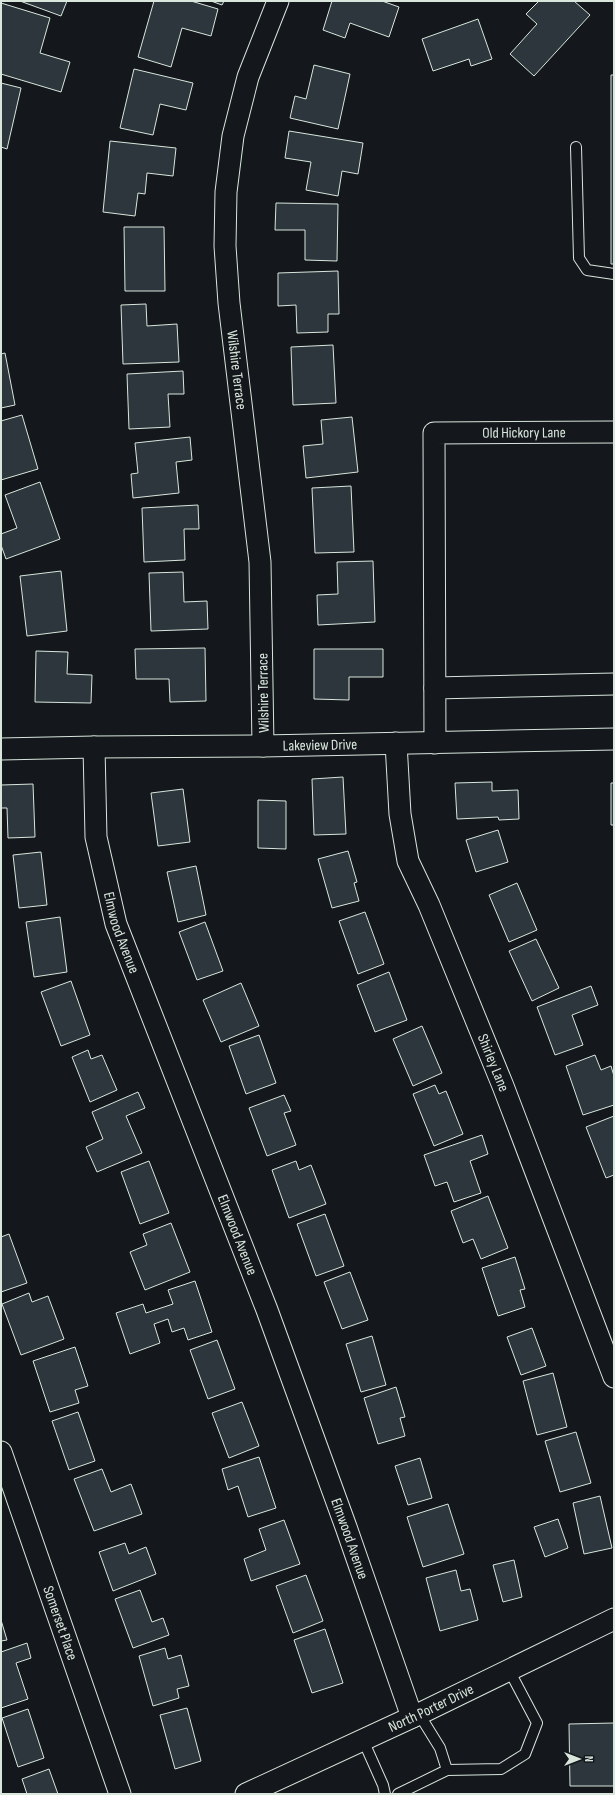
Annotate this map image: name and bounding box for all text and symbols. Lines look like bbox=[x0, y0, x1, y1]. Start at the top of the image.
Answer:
street label: Wilshire Terrace bbox=[222, 329, 251, 411]
street label: Old Hickory Lane bbox=[482, 423, 566, 443]
street label: Wilshire Terrace bbox=[253, 653, 274, 733]
street label: Lakeview Drive bbox=[283, 735, 357, 756]
street label: Elmwood Avenue bbox=[99, 890, 143, 976]
street label: Shirley Lane bbox=[473, 1031, 513, 1094]
street label: Elmwood Avenue bbox=[213, 1192, 261, 1278]
street label: Elmwood Avenue bbox=[326, 1496, 372, 1582]
street label: Somerset Place bbox=[38, 1583, 82, 1663]
street label: North Porter Drive bbox=[386, 1680, 477, 1737]
north arrow bbox=[559, 1739, 599, 1779]
text: N bbox=[582, 1756, 595, 1762]

